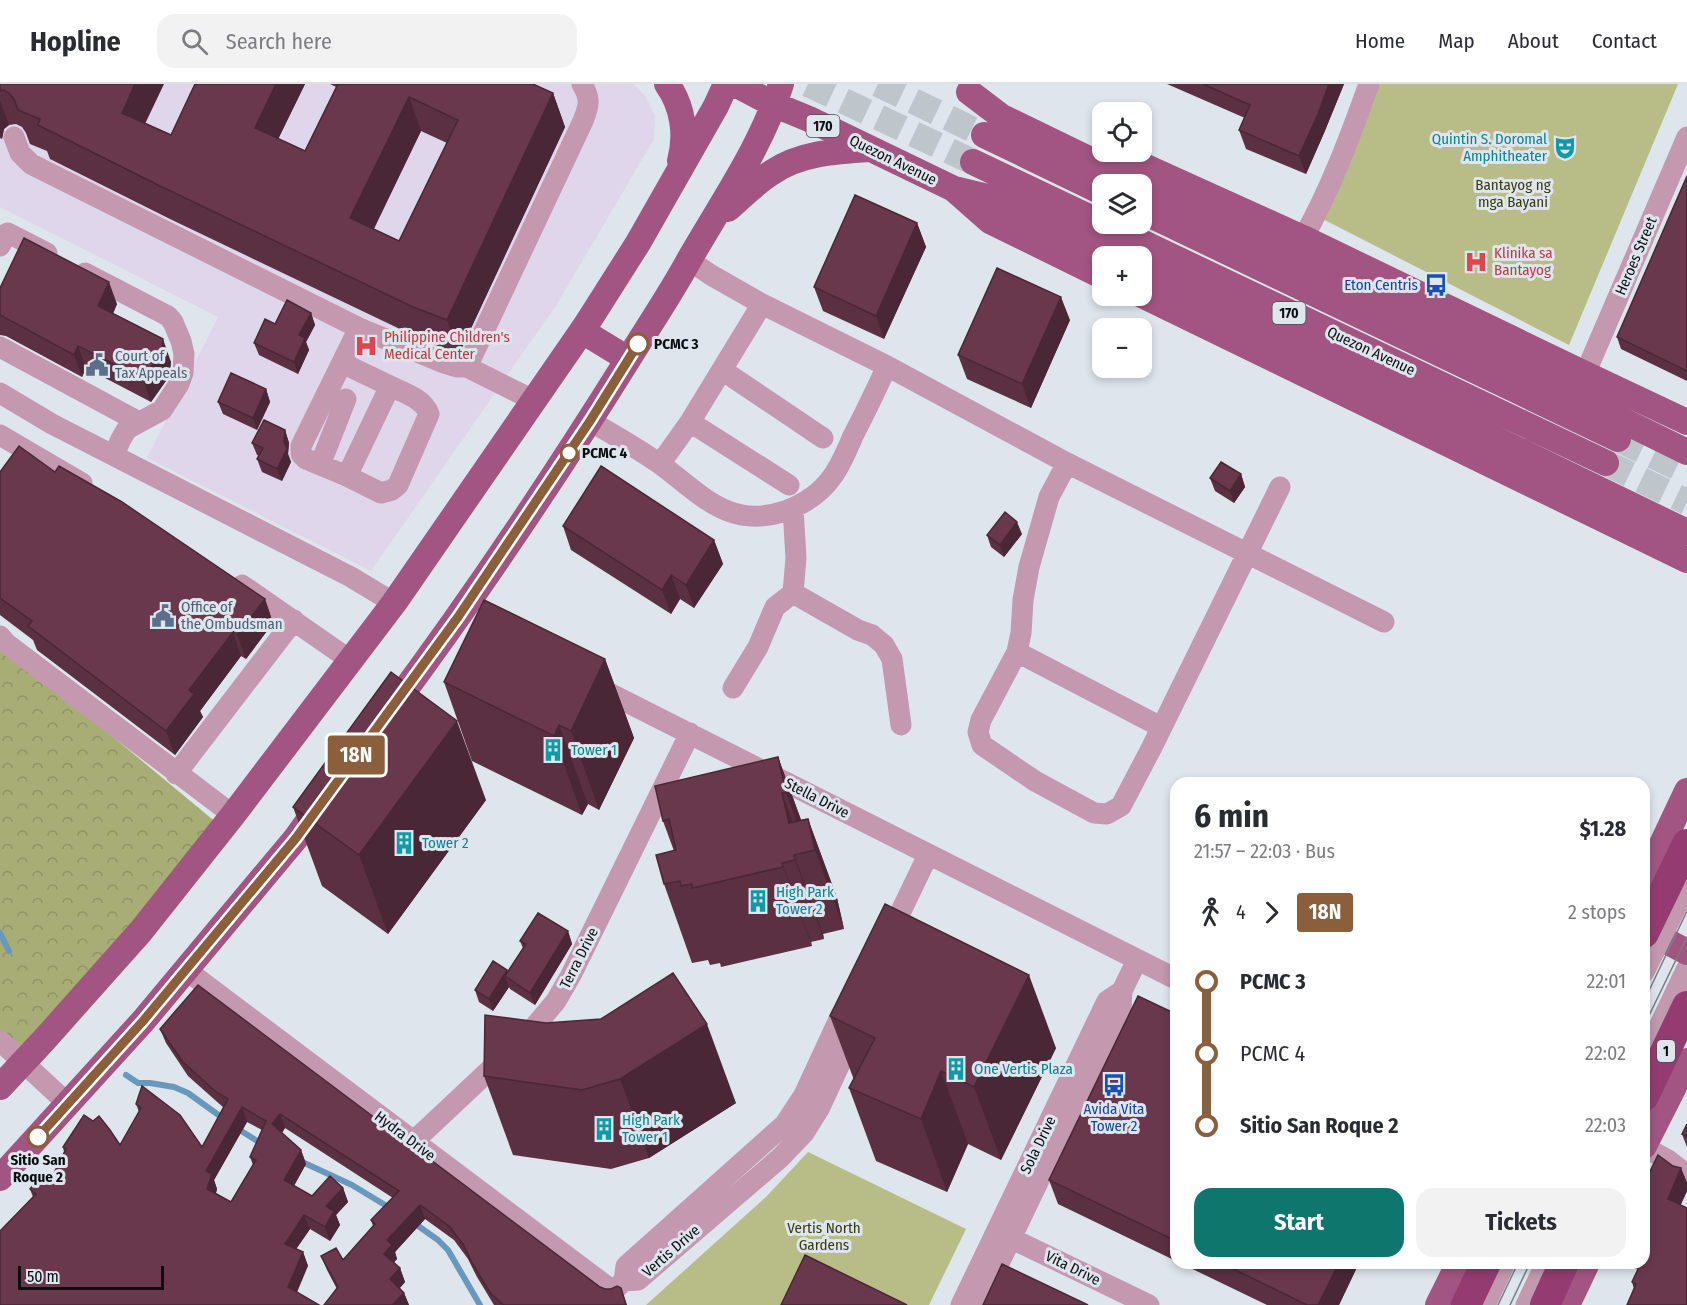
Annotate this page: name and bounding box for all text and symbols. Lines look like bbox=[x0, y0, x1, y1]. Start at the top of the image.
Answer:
search box bbox=[157, 14, 577, 68]
text: Hopline bbox=[30, 25, 121, 58]
icon: search bbox=[178, 25, 211, 58]
text: Search here bbox=[226, 28, 332, 55]
text: Home bbox=[1355, 28, 1405, 54]
text: Map bbox=[1438, 28, 1475, 54]
text: About bbox=[1508, 28, 1559, 54]
text: Contact bbox=[1592, 28, 1657, 54]
map controls bbox=[1092, 102, 1152, 378]
button: locate bbox=[1092, 102, 1152, 162]
road number: 170 bbox=[806, 115, 840, 137]
place label: Quintin S. Doromal Amphitheater bbox=[1432, 130, 1548, 165]
street label: Quezon Avenue bbox=[846, 131, 940, 189]
theatre icon: Quintin S. Doromal Amphitheater bbox=[1552, 135, 1578, 161]
button: layers bbox=[1092, 174, 1152, 234]
park label: Bantayog ng mga Bayani bbox=[1475, 176, 1551, 211]
street label: Heroes Street bbox=[1611, 214, 1661, 298]
place label: Klinika sa Bantayog bbox=[1494, 244, 1553, 279]
button: + bbox=[1092, 246, 1152, 306]
hospital icon: Klinika sa Bantayog bbox=[1463, 249, 1489, 275]
bus stop icon: Eton Centris bbox=[1423, 272, 1449, 298]
place label: Eton Centris bbox=[1344, 276, 1418, 294]
road number: 170 bbox=[1272, 302, 1306, 324]
button: − bbox=[1092, 318, 1152, 378]
street label: Quezon Avenue bbox=[1324, 323, 1418, 379]
place label: Philippine Children's Medical Center bbox=[384, 328, 510, 363]
hospital icon: Philippine Children's Medical Center bbox=[353, 333, 379, 359]
marker: PCMC 3 bbox=[627, 333, 649, 355]
place label: PCMC 3 bbox=[654, 335, 699, 353]
place label: Court of Tax Appeals bbox=[115, 347, 187, 382]
public building icon: Court of Tax Appeals bbox=[84, 352, 110, 378]
marker: PCMC 4 bbox=[560, 444, 578, 462]
place label: PCMC 4 bbox=[582, 444, 628, 462]
place label: Office of the Ombudsman bbox=[181, 598, 283, 633]
public building icon: Office of the Ombudsman bbox=[150, 603, 176, 629]
line badge: 18N bbox=[322, 736, 391, 774]
building icon: Tower 1 bbox=[540, 737, 566, 763]
place label: Tower 1 bbox=[571, 741, 617, 759]
text: 18N bbox=[340, 742, 372, 768]
street label: Stella Drive bbox=[782, 774, 852, 822]
text: 6 min bbox=[1194, 796, 1269, 836]
text: $1.28 bbox=[1580, 815, 1626, 842]
building icon: Tower 2 bbox=[391, 830, 417, 856]
place label: Tower 2 bbox=[422, 834, 469, 852]
text: 21:57 – 22:03 · Bus bbox=[1194, 839, 1335, 863]
place label: High Park Tower 2 bbox=[776, 883, 834, 918]
building icon: High Park Tower 2 bbox=[745, 888, 771, 914]
icon: walk bbox=[1194, 896, 1227, 929]
icon: forward bbox=[1255, 896, 1288, 929]
text: 18N bbox=[1309, 899, 1341, 925]
text: 4 bbox=[1236, 900, 1246, 924]
text: 2 stops bbox=[1568, 900, 1626, 924]
street label: Terra Drive bbox=[556, 924, 602, 992]
text: PCMC 3 bbox=[1240, 968, 1306, 995]
text: 22:01 bbox=[1586, 969, 1626, 993]
text: PCMC 4 bbox=[1240, 1040, 1305, 1067]
road number: 1 bbox=[1657, 1040, 1675, 1062]
text: 22:02 bbox=[1585, 1041, 1626, 1065]
building icon: One Vertis Plaza bbox=[943, 1056, 969, 1082]
place label: One Vertis Plaza bbox=[974, 1060, 1073, 1078]
bus stop icon: Avida Vita Tower 2 bbox=[1101, 1072, 1127, 1098]
place label: Avida Vita Tower 2 bbox=[1084, 1100, 1144, 1135]
street label: Hydra Drive bbox=[371, 1107, 439, 1165]
place label: High Park Tower 1 bbox=[622, 1111, 680, 1146]
text: Sitio San Roque 2 bbox=[1240, 1112, 1398, 1139]
street label: Sola Drive bbox=[1016, 1113, 1060, 1177]
text: 22:03 bbox=[1585, 1113, 1626, 1137]
building icon: High Park Tower 1 bbox=[591, 1116, 617, 1142]
marker: Sitio San Roque 2 bbox=[27, 1126, 49, 1148]
place label: Sitio San Roque 2 bbox=[10, 1151, 66, 1186]
button: Start bbox=[1194, 1188, 1404, 1257]
button: Tickets bbox=[1416, 1188, 1626, 1257]
park label: Vertis North Gardens bbox=[787, 1219, 861, 1254]
street label: Vertis Drive bbox=[639, 1221, 703, 1281]
street label: Vita Drive bbox=[1043, 1247, 1103, 1289]
scale bar bbox=[18, 1263, 164, 1290]
text: 50 m bbox=[27, 1267, 59, 1286]

